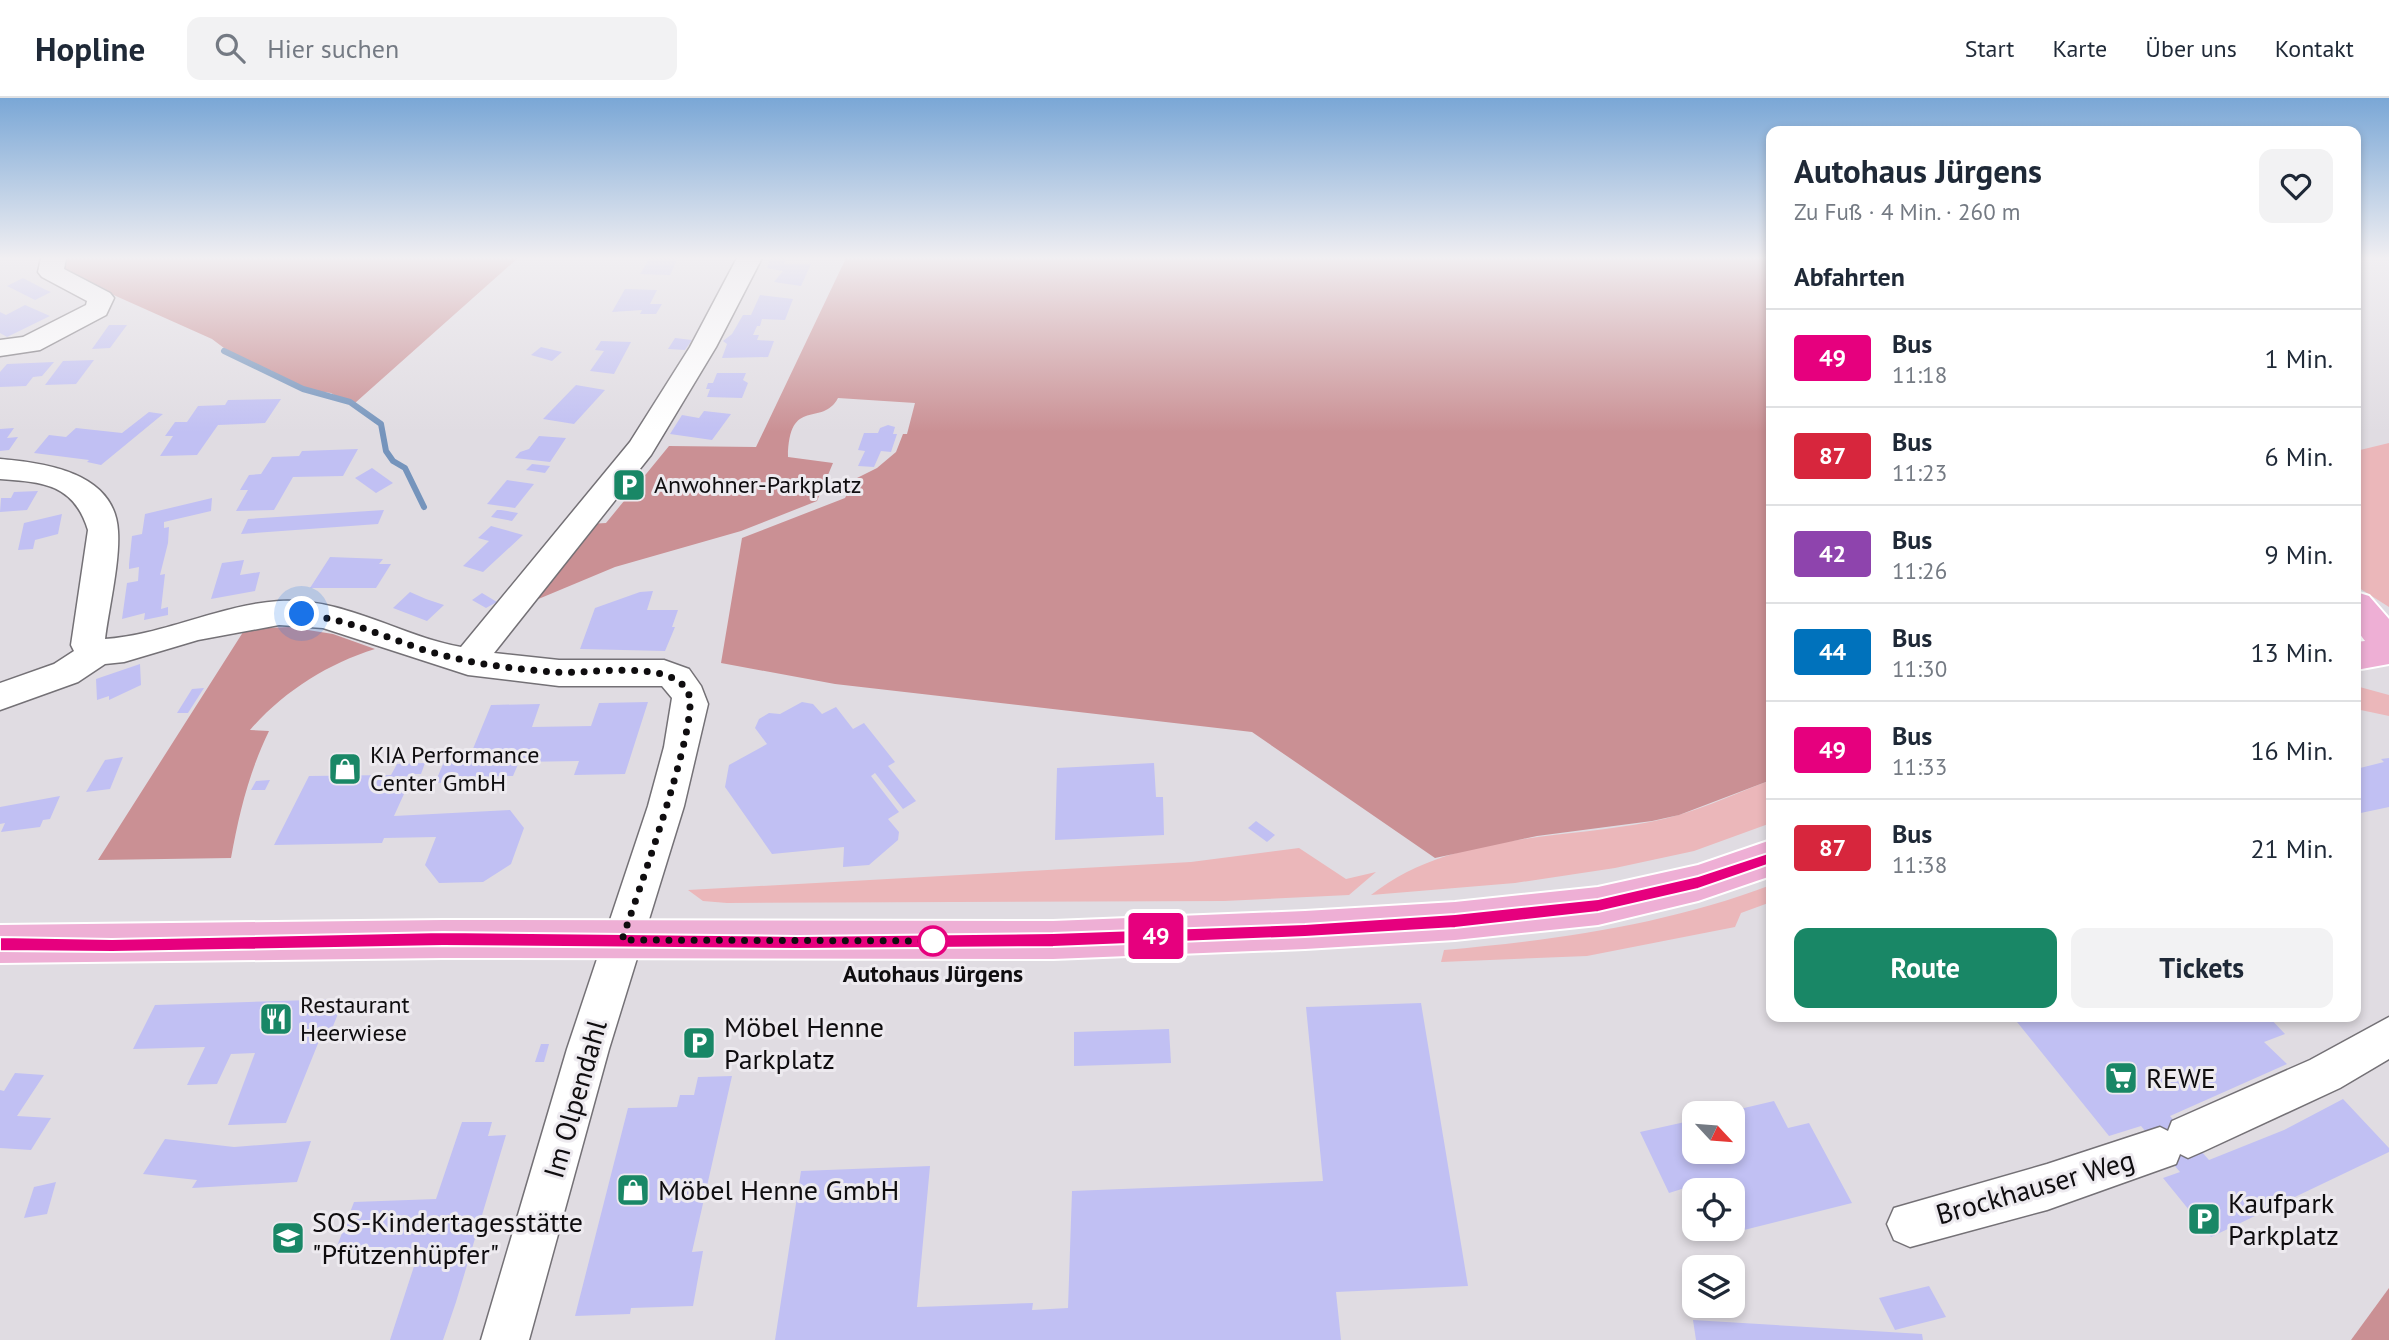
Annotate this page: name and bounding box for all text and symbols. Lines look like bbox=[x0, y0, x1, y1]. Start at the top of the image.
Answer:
search box bbox=[187, 17, 677, 80]
text: Hopline bbox=[35, 27, 145, 70]
icon: search bbox=[211, 29, 249, 67]
text: Hier suchen bbox=[267, 32, 399, 65]
text: Start bbox=[1965, 33, 2014, 64]
text: Karte bbox=[2052, 33, 2107, 64]
text: Über uns bbox=[2145, 33, 2237, 64]
text: Kontakt bbox=[2275, 33, 2354, 64]
text: Autohaus Jürgens bbox=[1794, 149, 2042, 192]
button: heart bbox=[2259, 149, 2333, 223]
text: Zu Fuß · 4 Min. · 260 m bbox=[1794, 197, 2020, 226]
text: Abfahrten bbox=[1794, 260, 1905, 293]
text: Bus bbox=[1892, 327, 1932, 360]
text: 49 bbox=[1819, 342, 1846, 373]
text: 1 Min. bbox=[2265, 342, 2333, 375]
text: 11:18 bbox=[1892, 360, 1947, 389]
text: Bus bbox=[1892, 425, 1932, 458]
text: 87 bbox=[1819, 440, 1846, 471]
text: 6 Min. bbox=[2265, 440, 2333, 473]
text: 11:23 bbox=[1892, 458, 1947, 487]
parking icon: Anwohner-Parkplatz bbox=[610, 466, 648, 504]
place label: Anwohner-Parkplatz bbox=[654, 469, 862, 500]
text: Bus bbox=[1892, 523, 1932, 556]
text: 42 bbox=[1819, 538, 1846, 569]
text: 9 Min. bbox=[2265, 538, 2333, 571]
text: 11:26 bbox=[1892, 556, 1947, 585]
your location bbox=[284, 596, 319, 631]
text: Bus bbox=[1892, 621, 1932, 654]
text: 44 bbox=[1819, 636, 1846, 667]
text: 13 Min. bbox=[2250, 636, 2333, 669]
text: 11:30 bbox=[1892, 654, 1947, 683]
text: Bus bbox=[1892, 719, 1932, 752]
text: 49 bbox=[1819, 734, 1846, 765]
text: 16 Min. bbox=[2250, 734, 2333, 767]
place label: KIA Performance Center GmbH bbox=[370, 739, 539, 798]
shop icon: KIA Performance Center GmbH bbox=[326, 750, 364, 788]
text: 11:33 bbox=[1892, 752, 1947, 781]
text: Bus bbox=[1892, 817, 1932, 850]
text: 87 bbox=[1819, 832, 1846, 863]
text: 21 Min. bbox=[2250, 832, 2333, 865]
text: 11:38 bbox=[1892, 850, 1947, 879]
line badge: 49 bbox=[1124, 913, 1188, 959]
text: 49 bbox=[1142, 920, 1170, 951]
marker: Autohaus Jürgens bbox=[918, 926, 948, 956]
button: Route bbox=[1794, 928, 2057, 1008]
button: Tickets bbox=[2071, 928, 2333, 1008]
place label: Autohaus Jürgens bbox=[843, 958, 1023, 989]
place label: Restaurant Heerwiese bbox=[300, 989, 410, 1048]
restaurant icon: Restaurant Heerwiese bbox=[257, 1000, 295, 1038]
place label: Möbel Henne Parkplatz bbox=[724, 1008, 884, 1077]
street label: Im Olpendahl bbox=[534, 1016, 615, 1182]
parking icon: Möbel Henne Parkplatz bbox=[680, 1024, 718, 1062]
supermarket icon: REWE bbox=[2102, 1059, 2140, 1097]
place label: REWE bbox=[2146, 1059, 2216, 1096]
north arrow bbox=[1682, 1101, 1745, 1164]
map controls bbox=[1682, 1101, 1745, 1318]
street label: Brockhauser Weg bbox=[1931, 1141, 2138, 1233]
shop icon: Möbel Henne GmbH bbox=[614, 1171, 652, 1209]
place label: Möbel Henne GmbH bbox=[658, 1171, 899, 1208]
button: locate bbox=[1682, 1178, 1745, 1241]
place label: Kaufpark Parkplatz bbox=[2228, 1184, 2339, 1253]
parking icon: Kaufpark Parkplatz bbox=[2185, 1200, 2223, 1238]
place label: SOS-Kindertagesstätte "Pfützenhüpfer" bbox=[312, 1203, 583, 1272]
school or university icon: SOS-Kindertagesstätte "Pfützenhüpfer" bbox=[269, 1219, 307, 1257]
button: layers bbox=[1682, 1255, 1745, 1318]

